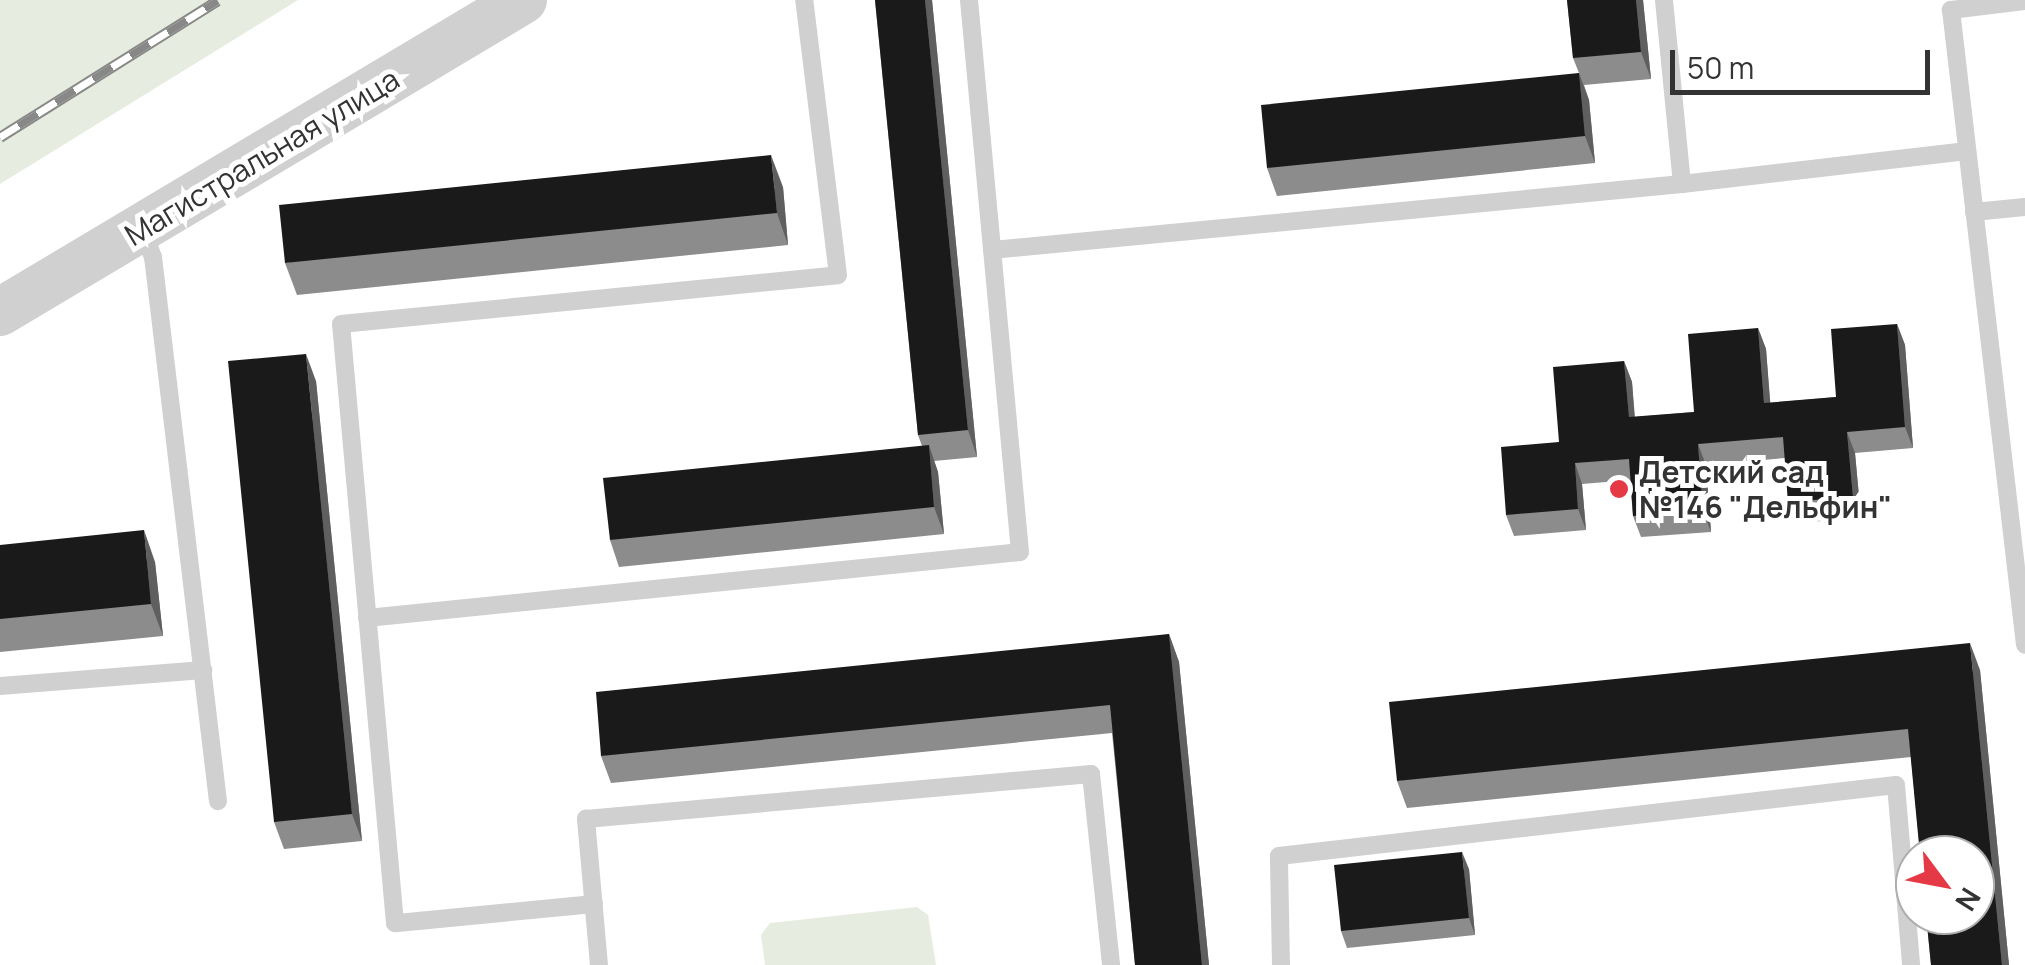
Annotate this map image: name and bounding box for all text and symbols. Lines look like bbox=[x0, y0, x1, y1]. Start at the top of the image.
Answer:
scale bar bbox=[1675, 30, 1935, 92]
text: 50 m bbox=[1687, 47, 1754, 88]
street label: Магистральная улица bbox=[118, 61, 406, 253]
place label: Детский сад №146 "Дельфин" bbox=[1639, 454, 1892, 524]
marker: Детский сад №146 "Дельфин" bbox=[1608, 478, 1630, 500]
north arrow bbox=[1895, 835, 1995, 935]
text: N bbox=[1947, 881, 1990, 918]

